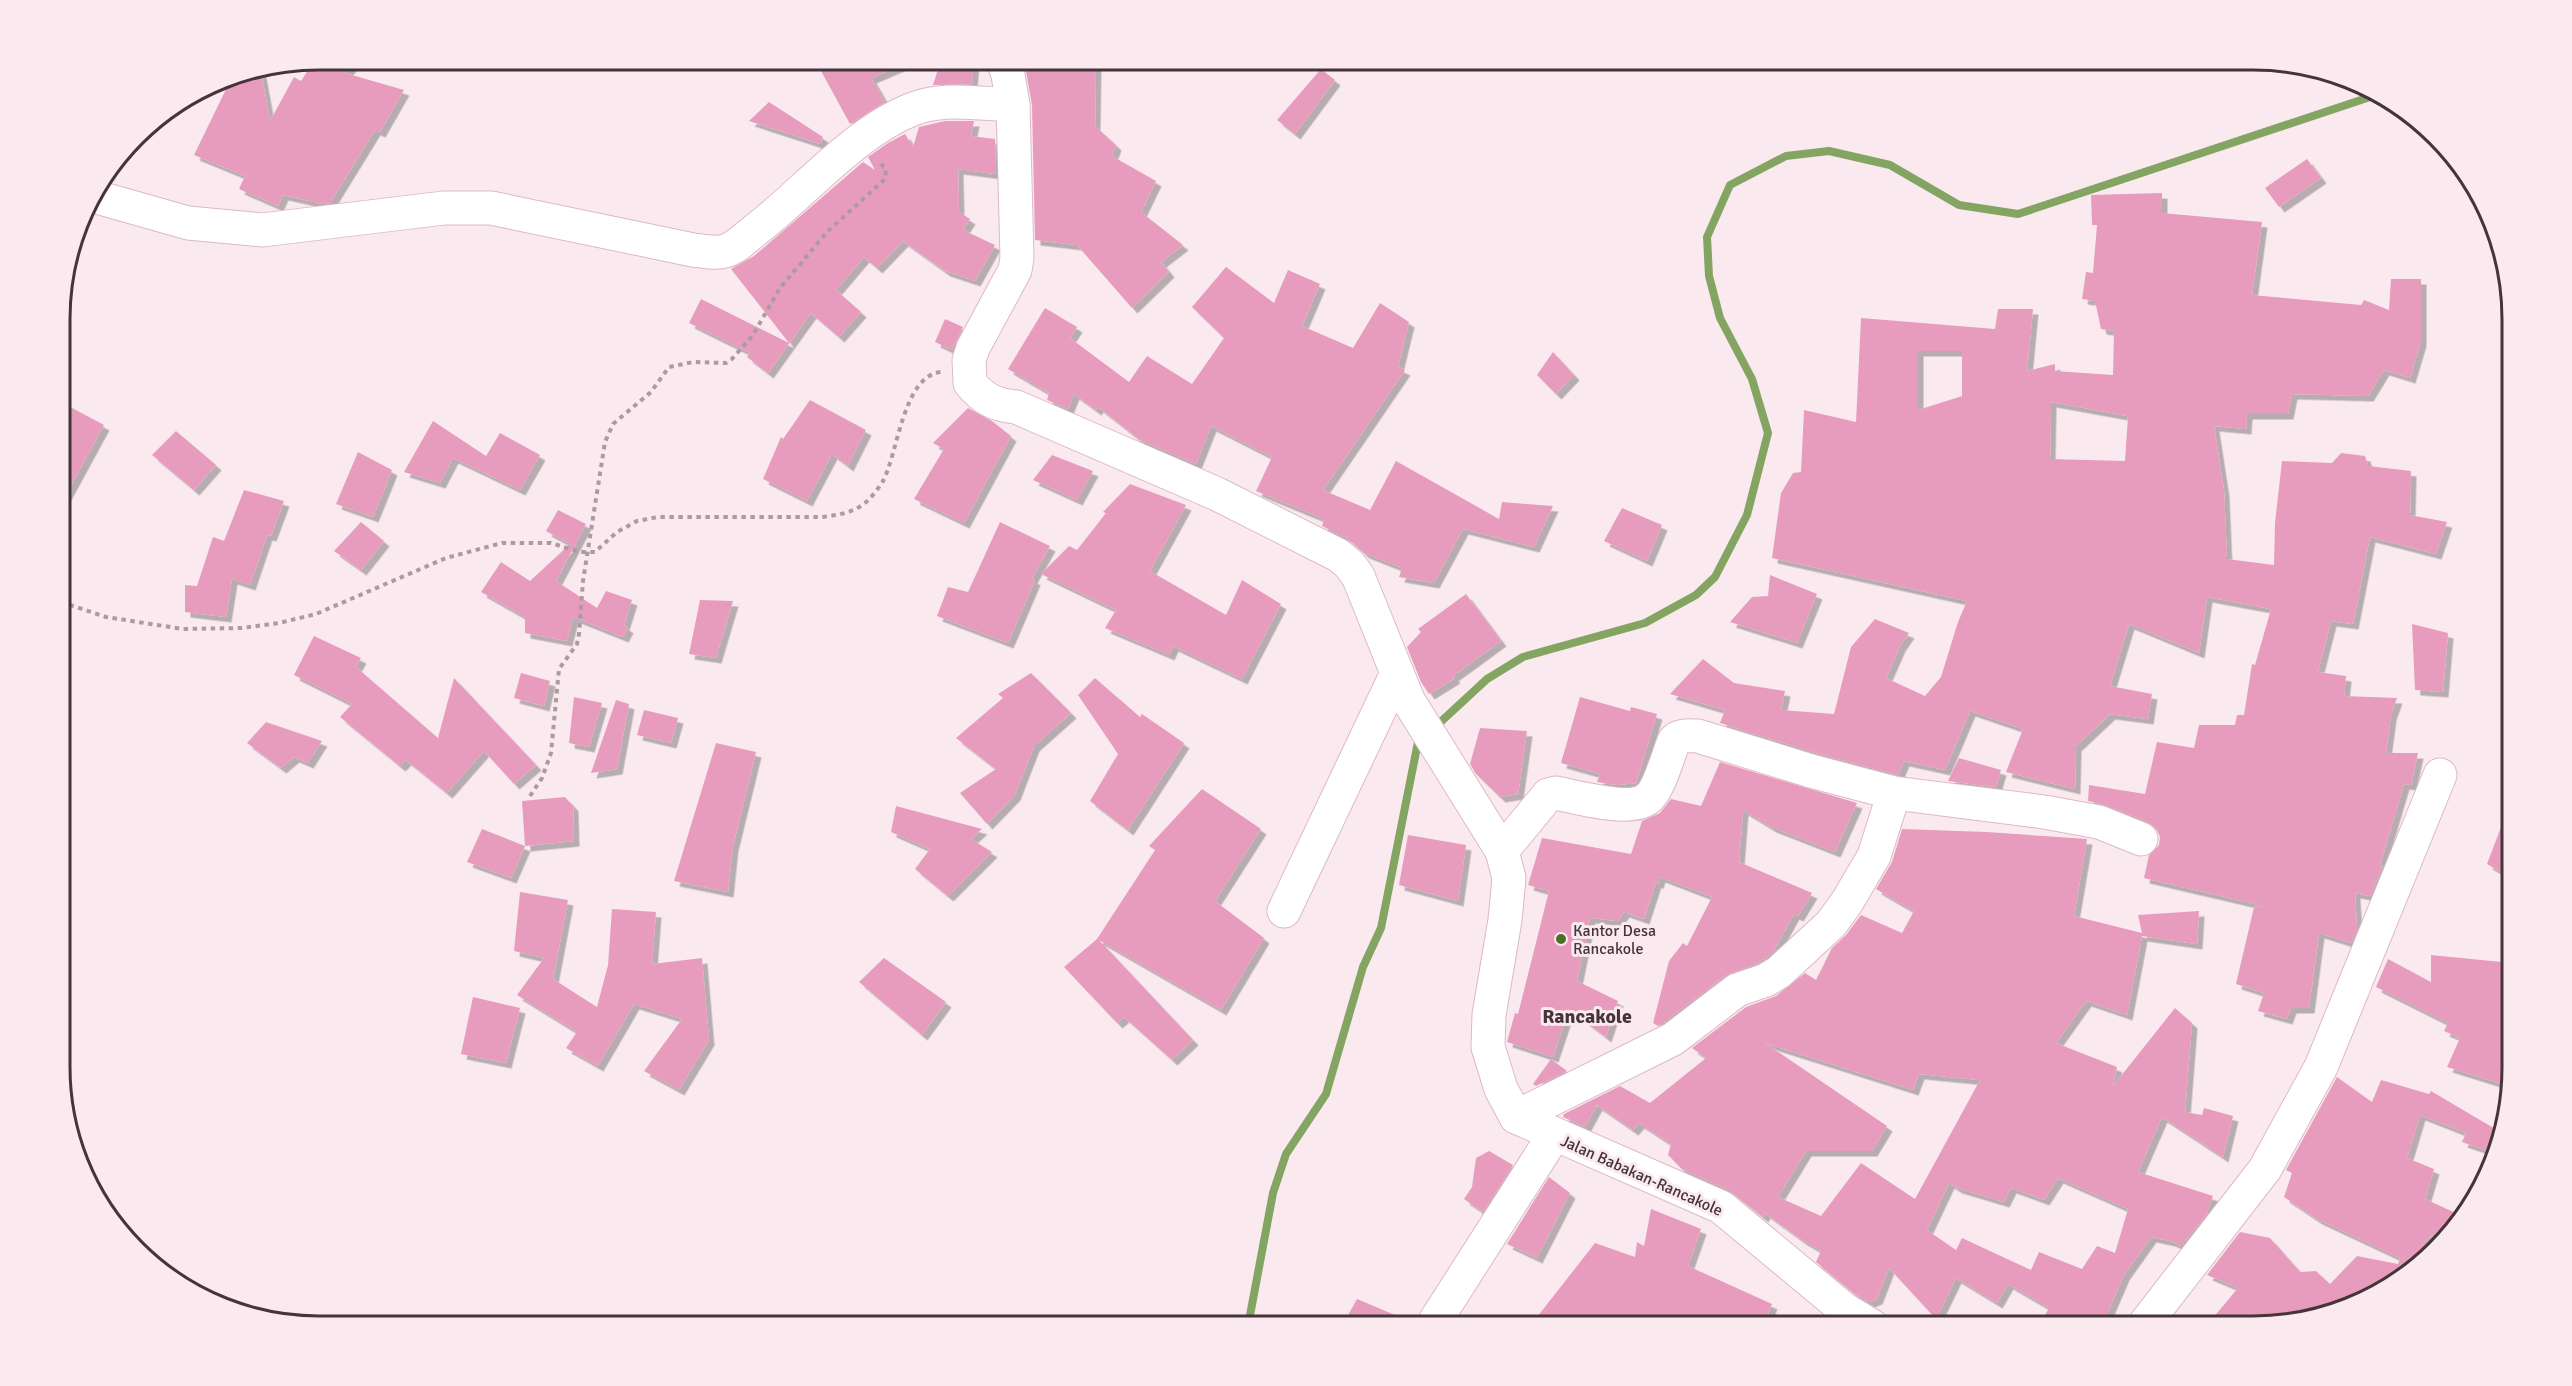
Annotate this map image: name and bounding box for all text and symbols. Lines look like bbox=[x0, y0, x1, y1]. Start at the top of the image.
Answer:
place label: Kantor Desa Rancakole bbox=[1573, 921, 1656, 959]
marker: Kantor Desa Rancakole bbox=[1554, 932, 1568, 946]
district label: Rancakole bbox=[1542, 1004, 1632, 1029]
street label: Jalan Babakan-Rancakole bbox=[1557, 1131, 1726, 1221]

